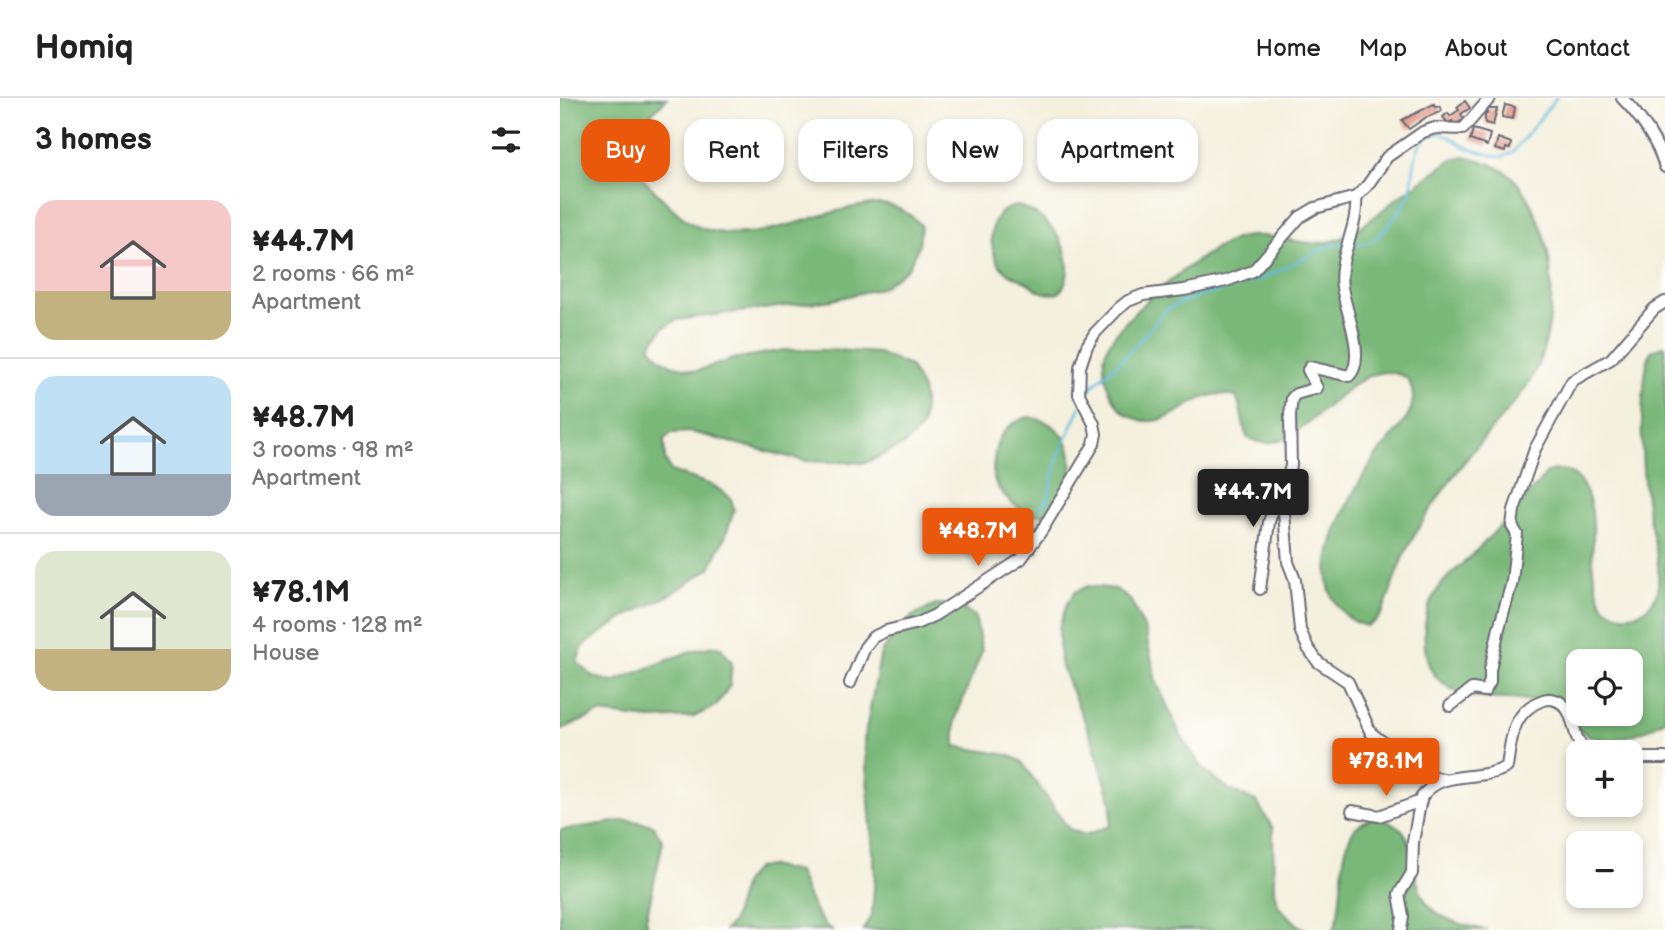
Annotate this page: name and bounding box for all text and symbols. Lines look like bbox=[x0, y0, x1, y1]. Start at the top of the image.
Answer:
text: Homiq bbox=[35, 28, 133, 68]
text: Home bbox=[1256, 34, 1321, 63]
text: Map bbox=[1359, 34, 1407, 63]
text: About bbox=[1445, 34, 1507, 63]
text: Contact bbox=[1545, 34, 1630, 63]
chip: Buy bbox=[581, 119, 670, 182]
chip: Rent bbox=[684, 119, 784, 182]
chip: Filters bbox=[798, 119, 913, 182]
chip: New bbox=[927, 119, 1023, 182]
chip: Apartment bbox=[1037, 119, 1198, 182]
icon: filters bbox=[487, 121, 525, 159]
text: 3 homes bbox=[35, 122, 152, 158]
text: ¥44.7M bbox=[252, 224, 355, 260]
icon: home bbox=[91, 228, 175, 312]
text: 2 rooms · 66 m² bbox=[252, 260, 414, 288]
text: Apartment bbox=[252, 288, 361, 316]
text: ¥48.7M bbox=[252, 400, 355, 436]
icon: home bbox=[91, 404, 175, 488]
text: 3 rooms · 98 m² bbox=[252, 436, 414, 464]
text: Apartment bbox=[252, 464, 361, 492]
pin: ¥44.7M bbox=[1196, 470, 1310, 529]
text: ¥44.7M bbox=[1214, 478, 1292, 506]
pin: ¥48.7M bbox=[921, 508, 1035, 568]
text: ¥48.7M bbox=[938, 517, 1018, 545]
text: ¥78.1M bbox=[252, 575, 350, 611]
icon: home bbox=[91, 579, 175, 663]
text: 4 rooms · 128 m² bbox=[252, 611, 423, 639]
text: House bbox=[252, 639, 319, 667]
map controls bbox=[1566, 649, 1643, 908]
button: locate bbox=[1566, 649, 1643, 726]
pin: ¥78.1M bbox=[1329, 738, 1443, 798]
button: + bbox=[1566, 740, 1643, 817]
text: ¥78.1M bbox=[1348, 747, 1424, 775]
button: − bbox=[1566, 831, 1643, 908]

